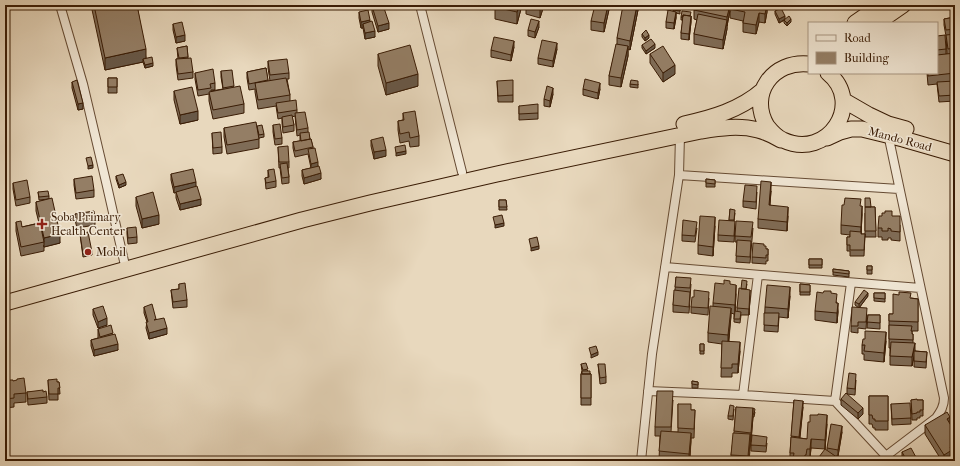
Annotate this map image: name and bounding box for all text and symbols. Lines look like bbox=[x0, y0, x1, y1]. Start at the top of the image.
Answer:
legend bbox=[808, 22, 938, 74]
text: Road bbox=[844, 31, 871, 45]
text: Building bbox=[844, 51, 889, 65]
street label: Mando Road bbox=[867, 124, 934, 154]
place label: Soba Primary Health Center bbox=[51, 210, 126, 238]
marker: Soba Primary Health Center bbox=[36, 218, 48, 230]
place label: Mobil bbox=[96, 245, 127, 259]
marker: Mobil bbox=[83, 247, 93, 257]

